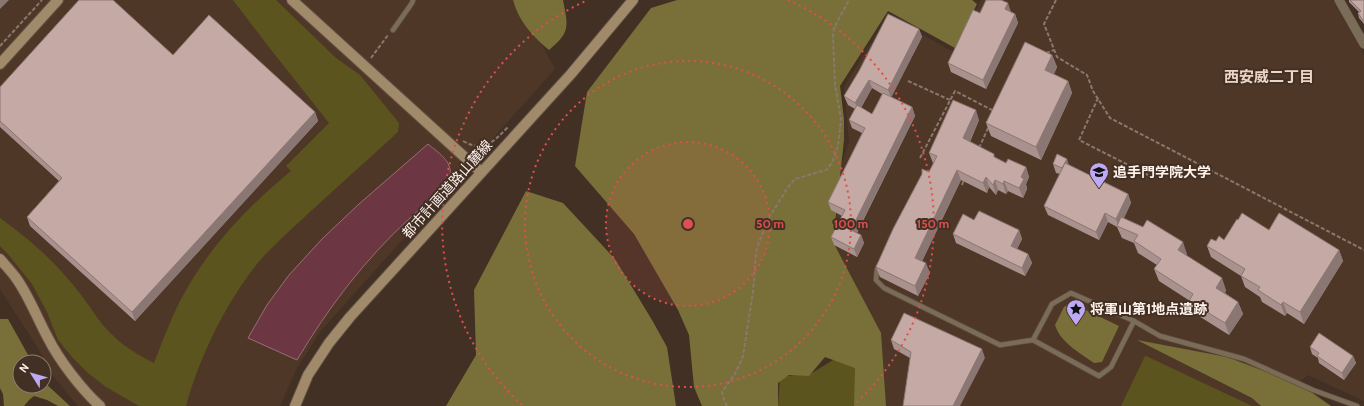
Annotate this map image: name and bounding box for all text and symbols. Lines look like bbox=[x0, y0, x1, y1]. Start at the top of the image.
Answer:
district label: 西安威二丁目 bbox=[1224, 68, 1314, 86]
street label: 都市計画道路山麓線 bbox=[398, 136, 496, 242]
school or university icon: 追手門学院大学 bbox=[1088, 161, 1110, 189]
place label: 追手門学院大学 bbox=[1113, 163, 1211, 181]
text: 50 m bbox=[756, 216, 784, 231]
text: 100 m bbox=[834, 216, 868, 231]
text: 150 m bbox=[917, 216, 949, 231]
centre of rings bbox=[681, 217, 695, 231]
place icon: 将軍山第1地点遺跡 bbox=[1065, 298, 1087, 326]
place label: 将軍山第1地点遺跡 bbox=[1090, 300, 1207, 318]
north arrow bbox=[12, 354, 52, 394]
text: N bbox=[16, 361, 32, 375]

